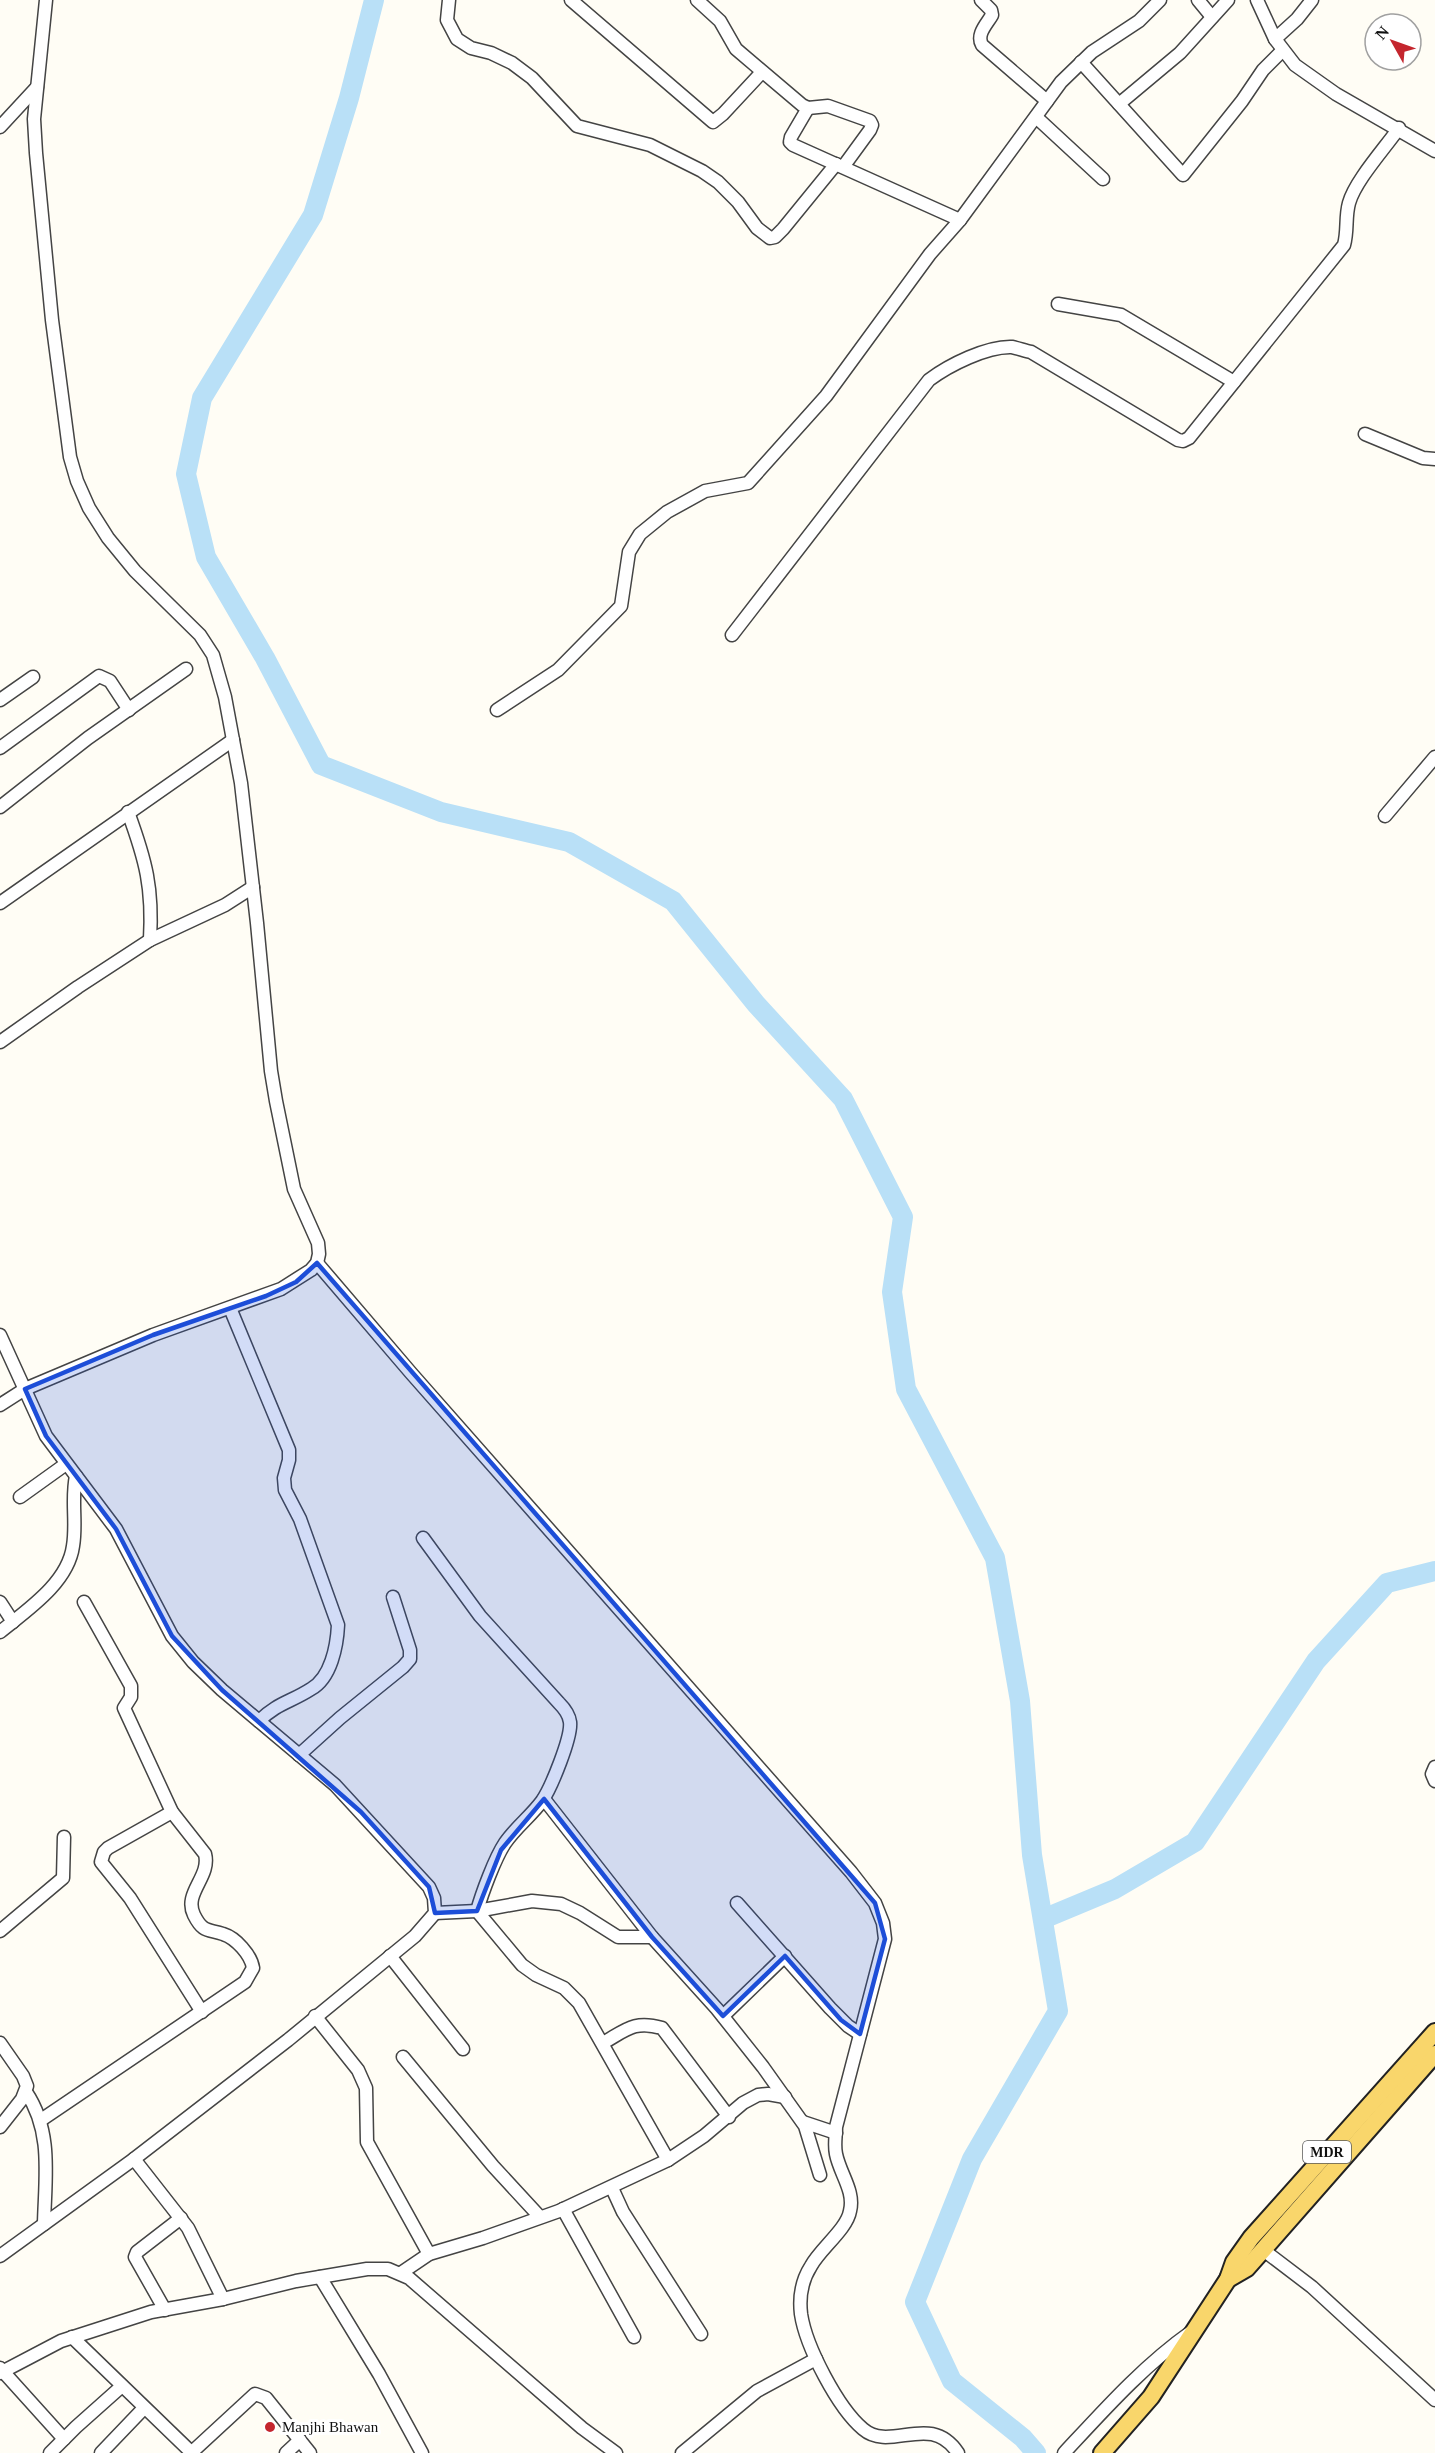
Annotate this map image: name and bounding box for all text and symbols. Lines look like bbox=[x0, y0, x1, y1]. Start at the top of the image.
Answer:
north arrow bbox=[1363, 12, 1423, 72]
text: N bbox=[1372, 22, 1392, 43]
road number: MDR bbox=[1303, 2141, 1351, 2163]
place label: Manjhi Bhawan bbox=[282, 2419, 379, 2435]
marker: Manjhi Bhawan bbox=[263, 2420, 277, 2434]

